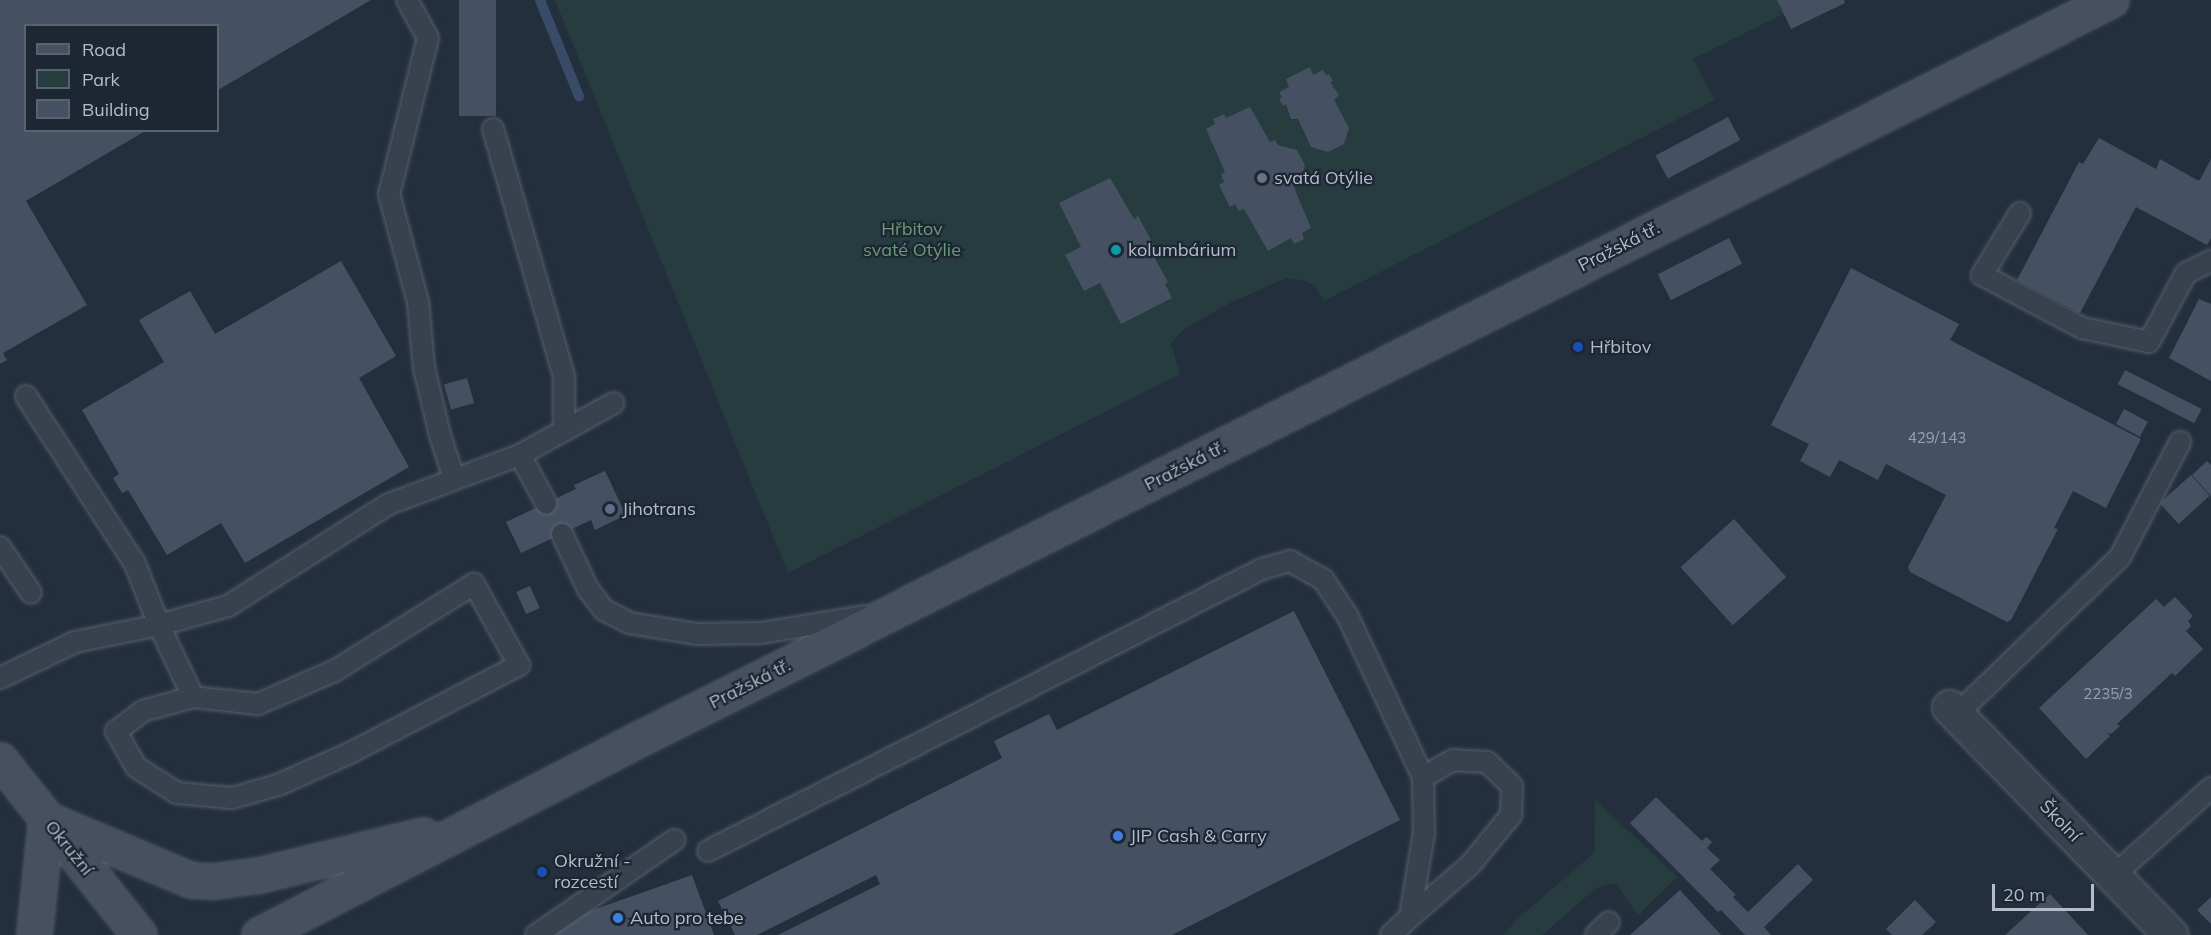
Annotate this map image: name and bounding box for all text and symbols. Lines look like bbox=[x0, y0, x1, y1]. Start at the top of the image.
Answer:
legend bbox=[24, 24, 219, 132]
text: Road bbox=[82, 38, 126, 61]
text: Park bbox=[82, 68, 120, 91]
text: Building bbox=[82, 98, 150, 121]
place label: svatá Otýlie bbox=[1274, 167, 1373, 189]
marker: svatá Otýlie bbox=[1255, 171, 1269, 185]
street label: Pražská tř. bbox=[1575, 217, 1663, 277]
park label: Hřbitov svaté Otýlie bbox=[863, 219, 961, 262]
place label: kolumbárium bbox=[1128, 239, 1236, 261]
marker: kolumbárium bbox=[1109, 243, 1123, 257]
place label: Hřbitov bbox=[1590, 336, 1651, 358]
marker: Hřbitov bbox=[1571, 340, 1585, 354]
house number: 429/143 bbox=[1908, 429, 1966, 447]
street label: Pražská tř. bbox=[1141, 436, 1229, 496]
place label: Jihotrans bbox=[622, 498, 696, 520]
marker: Jihotrans bbox=[603, 502, 617, 516]
street label: Pražská tř. bbox=[706, 654, 794, 714]
house number: 2235/3 bbox=[2083, 685, 2133, 703]
street label: Školní bbox=[2035, 796, 2085, 846]
street label: Okružní bbox=[40, 816, 98, 880]
place label: JIP Cash & Carry bbox=[1130, 825, 1267, 847]
marker: JIP Cash & Carry bbox=[1111, 829, 1125, 843]
place label: Okružní - rozcestí bbox=[554, 851, 631, 894]
marker: Okružní - rozcestí bbox=[535, 865, 549, 879]
scale bar bbox=[1995, 872, 2097, 910]
text: 20 m bbox=[2003, 883, 2045, 906]
place label: Auto pro tebe bbox=[630, 907, 744, 929]
marker: Auto pro tebe bbox=[611, 911, 625, 925]

